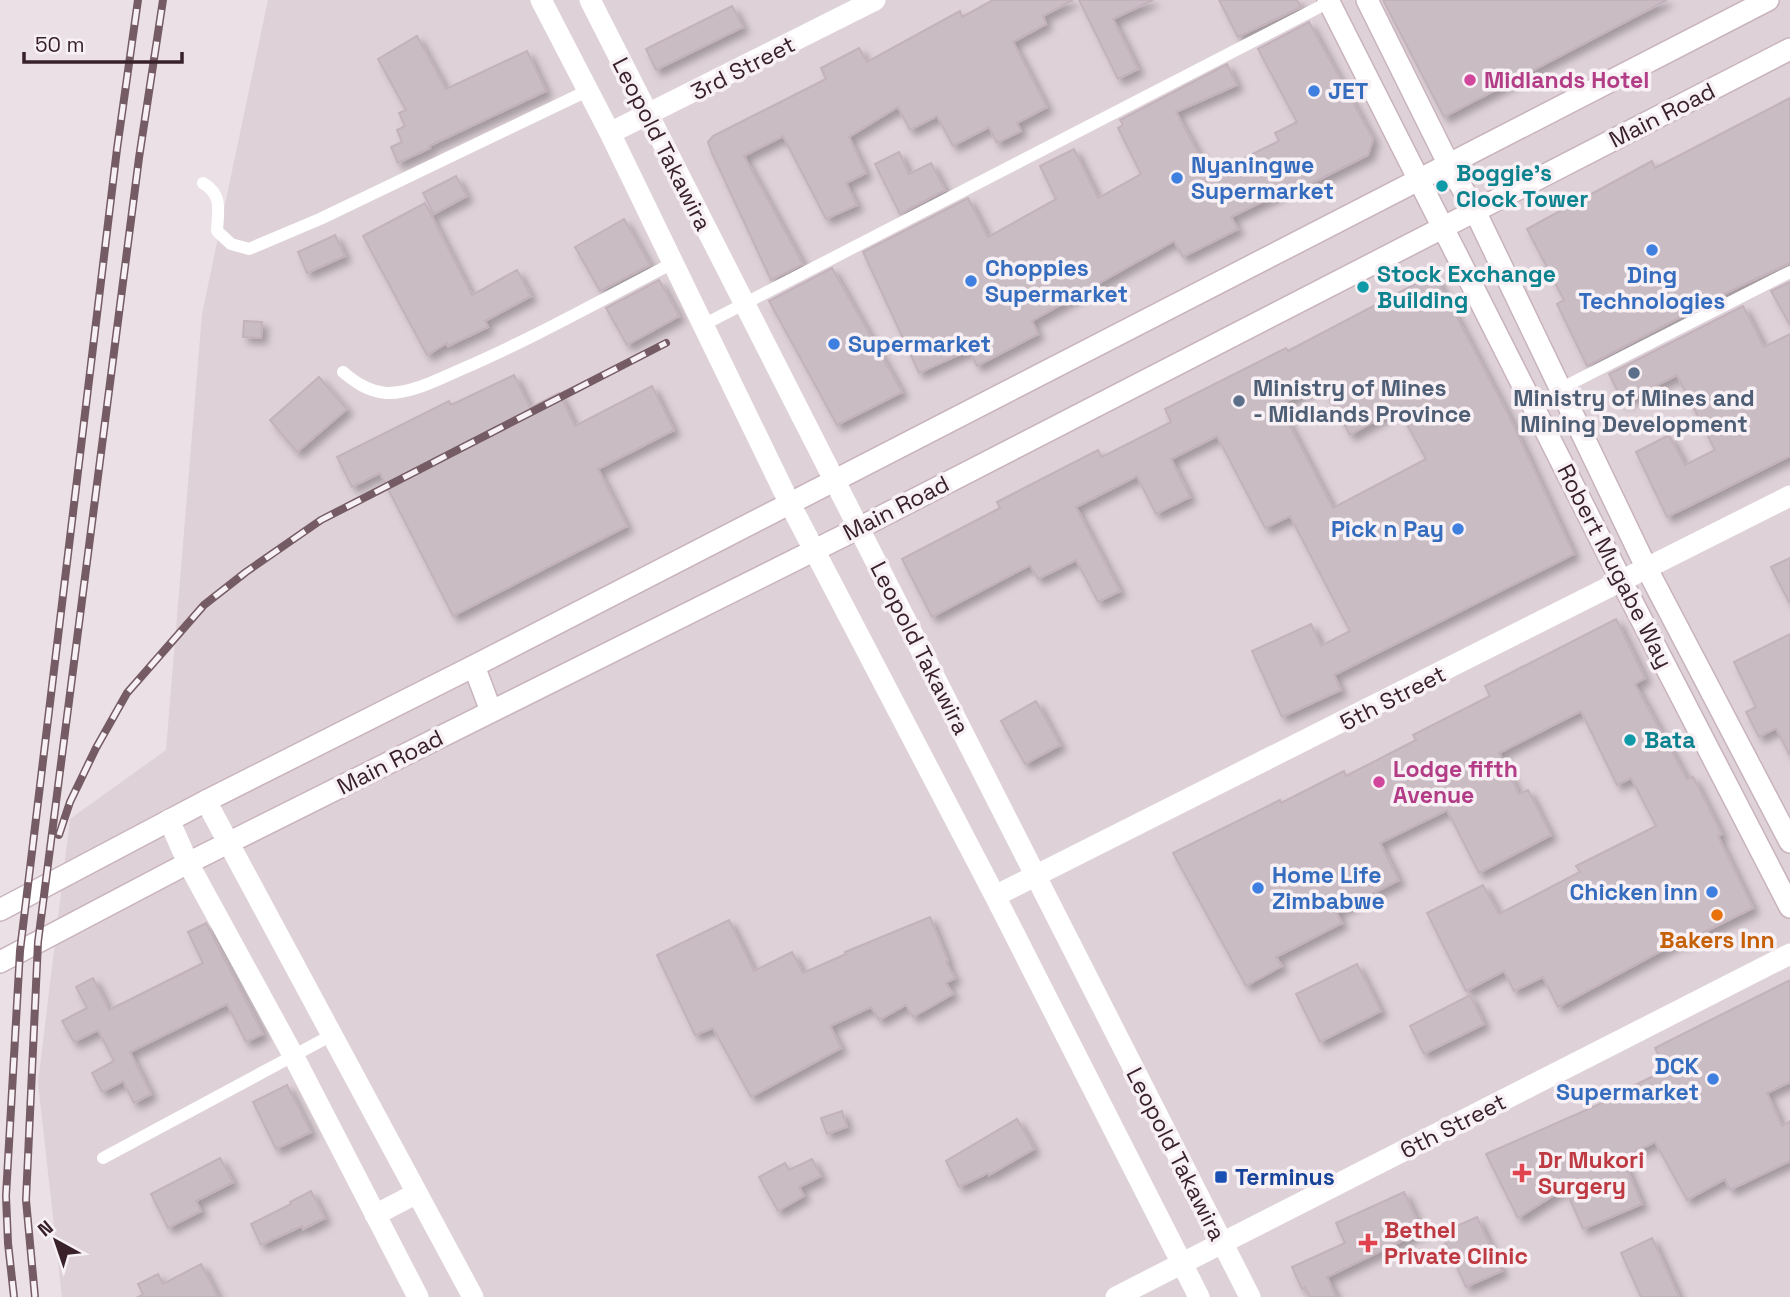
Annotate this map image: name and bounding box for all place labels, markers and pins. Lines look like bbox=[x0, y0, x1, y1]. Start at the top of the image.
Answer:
place label: Midlands Hotel bbox=[1484, 65, 1650, 95]
marker: Midlands Hotel bbox=[1462, 72, 1478, 88]
place label: JET bbox=[1328, 76, 1368, 106]
marker: JET bbox=[1306, 83, 1322, 99]
place label: Nyaningwe Supermarket bbox=[1191, 150, 1334, 206]
place label: Boggie's Clock Tower bbox=[1456, 158, 1588, 214]
marker: Nyaningwe Supermarket bbox=[1169, 170, 1185, 186]
marker: Boggie's Clock Tower bbox=[1434, 178, 1450, 194]
marker: Ding Technologies bbox=[1644, 242, 1660, 258]
place label: Choppies Supermarket bbox=[985, 253, 1128, 309]
place label: Stock Exchange Building bbox=[1377, 259, 1556, 315]
place label: Ding Technologies bbox=[1579, 260, 1725, 316]
marker: Choppies Supermarket bbox=[963, 273, 979, 289]
marker: Stock Exchange Building bbox=[1355, 279, 1371, 295]
place label: Supermarket bbox=[848, 329, 991, 359]
marker: Supermarket bbox=[826, 336, 842, 352]
marker: Ministry of Mines and Mining Development bbox=[1626, 365, 1642, 381]
place label: Ministry of Mines - Midlands Province bbox=[1253, 373, 1471, 429]
place label: Ministry of Mines and Mining Development bbox=[1513, 383, 1755, 439]
marker: Ministry of Mines - Midlands Province bbox=[1231, 393, 1247, 409]
place label: Pick n Pay bbox=[1331, 514, 1444, 544]
marker: Pick n Pay bbox=[1450, 521, 1466, 537]
place label: Bata bbox=[1644, 725, 1696, 755]
marker: Bata bbox=[1622, 732, 1638, 748]
place label: Lodge fifth Avenue bbox=[1393, 754, 1518, 810]
marker: Lodge fifth Avenue bbox=[1371, 774, 1387, 790]
place label: Home Life Zimbabwe bbox=[1272, 860, 1385, 916]
place label: Chicken inn bbox=[1569, 877, 1698, 907]
marker: Home Life Zimbabwe bbox=[1250, 880, 1266, 896]
marker: Chicken inn bbox=[1704, 884, 1720, 900]
marker: Bakers Inn bbox=[1709, 907, 1725, 923]
place label: Bakers Inn bbox=[1659, 925, 1775, 955]
place label: DCK Supermarket bbox=[1556, 1051, 1700, 1107]
marker: DCK Supermarket bbox=[1705, 1071, 1721, 1087]
place label: Dr Mukori Surgery bbox=[1538, 1145, 1644, 1201]
place label: Terminus bbox=[1235, 1162, 1335, 1192]
marker: Dr Mukori Surgery bbox=[1512, 1163, 1532, 1183]
marker: Terminus bbox=[1213, 1169, 1229, 1185]
place label: Bethel Private Clinic bbox=[1384, 1215, 1528, 1271]
marker: Bethel Private Clinic bbox=[1358, 1233, 1378, 1253]

